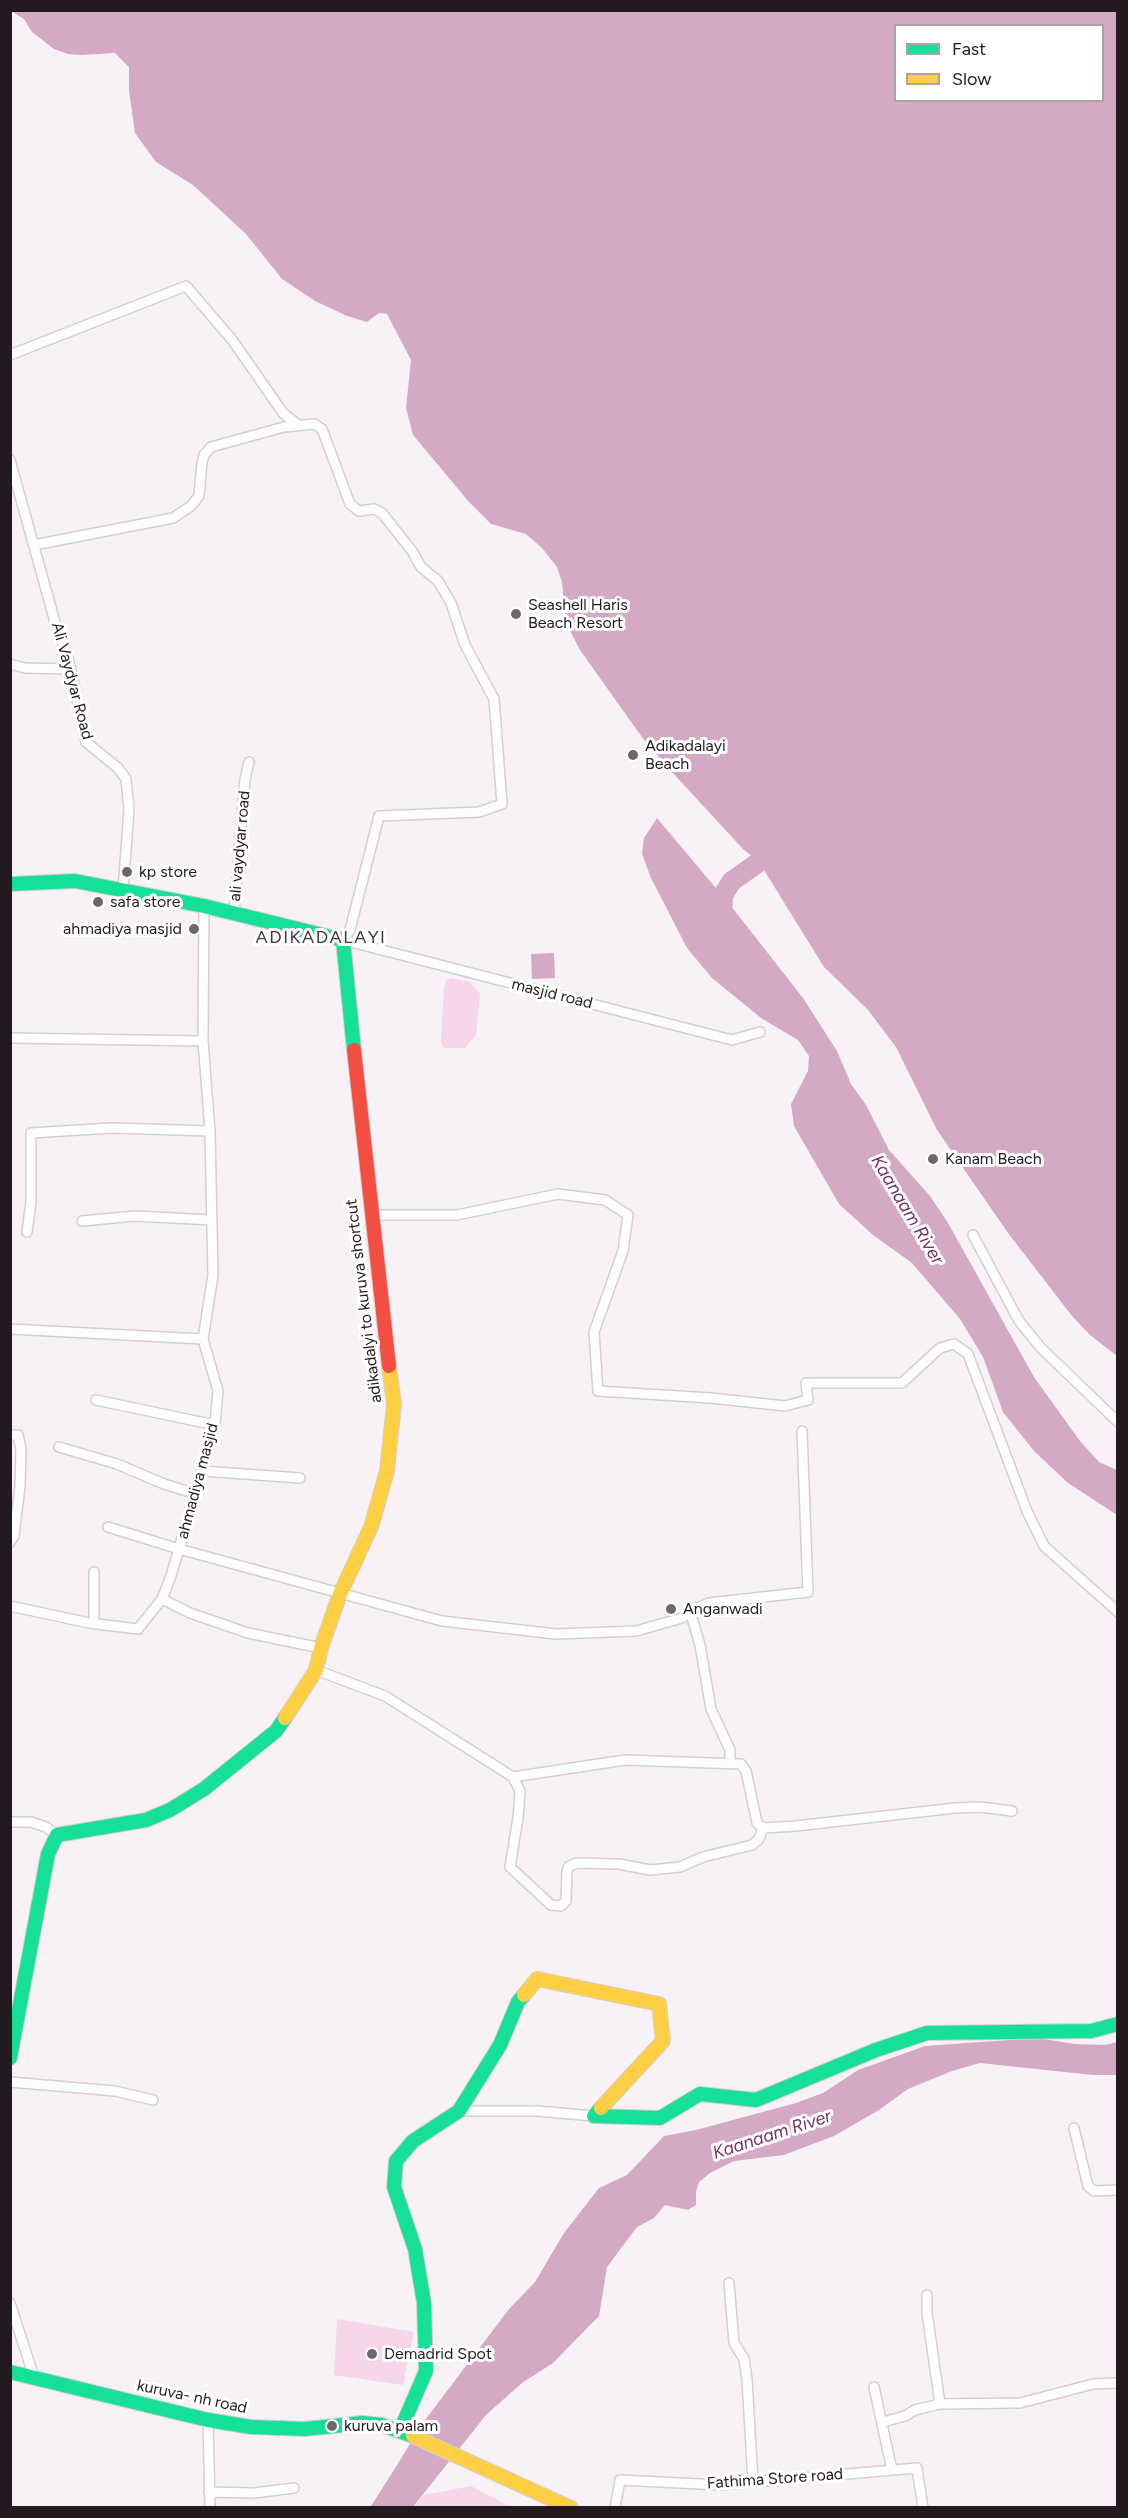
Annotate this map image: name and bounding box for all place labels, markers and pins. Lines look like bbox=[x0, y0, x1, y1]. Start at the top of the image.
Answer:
place label: Seashell Haris Beach Resort bbox=[528, 595, 628, 633]
marker: Seashell Haris Beach Resort bbox=[509, 607, 523, 621]
place label: Adikadalayi Beach bbox=[645, 736, 726, 774]
marker: Adikadalayi Beach bbox=[626, 748, 640, 762]
place label: kp store bbox=[139, 862, 197, 882]
marker: kp store bbox=[120, 865, 134, 879]
place label: safa store bbox=[110, 892, 180, 912]
marker: safa store bbox=[91, 895, 105, 909]
place label: ahmadiya masjid bbox=[63, 919, 182, 939]
marker: ahmadiya masjid bbox=[187, 922, 201, 936]
place label: Kanam Beach bbox=[945, 1149, 1042, 1169]
marker: Kanam Beach bbox=[926, 1152, 940, 1166]
place label: Anganwadi bbox=[683, 1599, 763, 1619]
marker: Anganwadi bbox=[664, 1602, 678, 1616]
place label: Demadrid Spot bbox=[384, 2344, 492, 2364]
marker: Demadrid Spot bbox=[365, 2347, 379, 2361]
place label: kuruva palam bbox=[344, 2416, 438, 2436]
marker: kuruva palam bbox=[325, 2419, 339, 2433]

